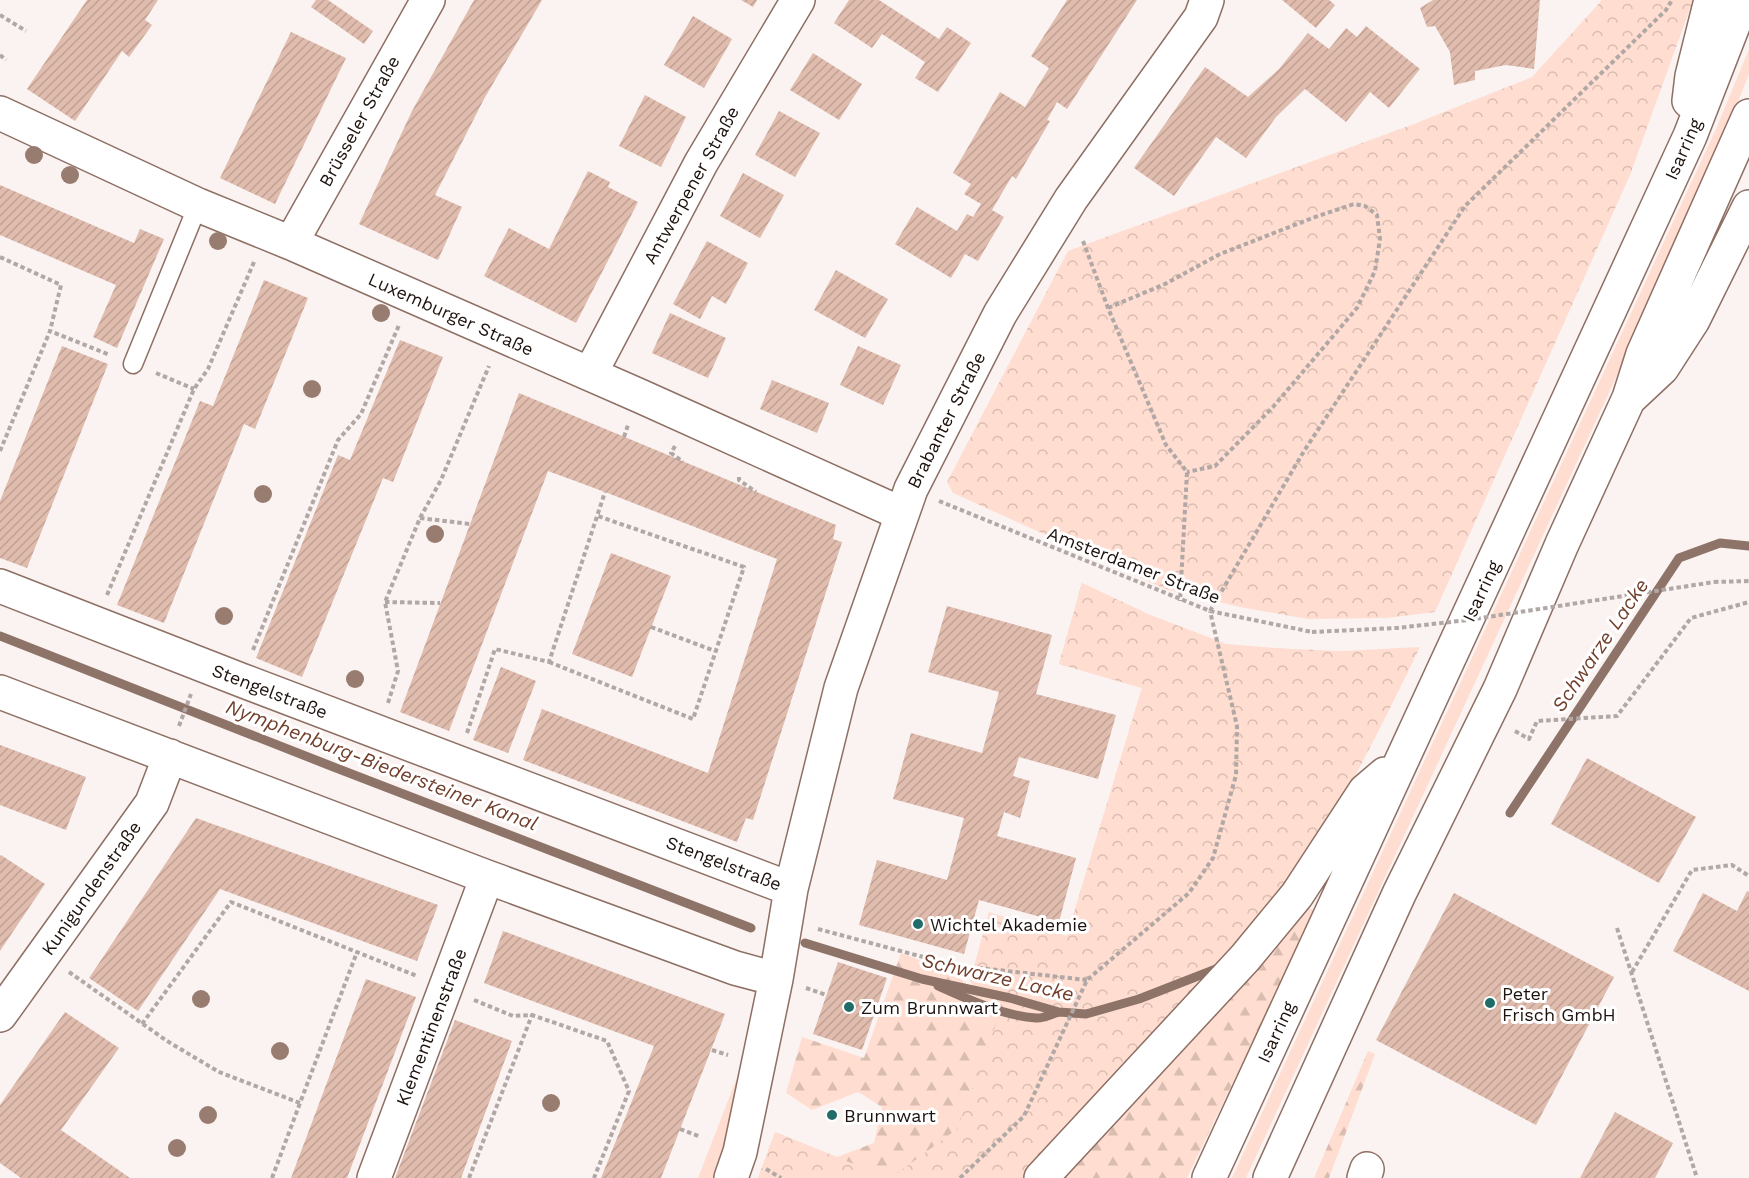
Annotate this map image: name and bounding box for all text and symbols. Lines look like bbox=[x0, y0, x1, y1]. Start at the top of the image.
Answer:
street label: Brüsseler Straße bbox=[314, 52, 404, 190]
street label: Antwerpener Straße bbox=[639, 102, 743, 268]
street label: Isarring bbox=[1660, 115, 1706, 183]
street label: Luxemburger Straße bbox=[365, 268, 537, 360]
street label: Brabanter Straße bbox=[903, 348, 989, 492]
street label: Amsterdamer Straße bbox=[1045, 522, 1223, 608]
street label: Isarring bbox=[1458, 557, 1504, 625]
water label: Schwarze Lacke bbox=[1547, 574, 1653, 716]
street label: Stengelstraße bbox=[209, 659, 331, 723]
water label: Nymphenburg-Biedersteiner Kanal bbox=[223, 694, 541, 836]
street label: Kunigundenstraße bbox=[37, 817, 145, 959]
street label: Stengelstraße bbox=[663, 831, 785, 895]
place label: Wichtel Akademie bbox=[930, 914, 1088, 935]
marker: Wichtel Akademie bbox=[911, 917, 925, 931]
street label: Klementinenstraße bbox=[391, 945, 471, 1109]
water label: Schwarze Lacke bbox=[920, 948, 1076, 1006]
place label: Peter Frisch GmbH bbox=[1502, 983, 1616, 1025]
marker: Peter Frisch GmbH bbox=[1483, 996, 1497, 1010]
place label: Zum Brunnwart bbox=[861, 997, 999, 1018]
street label: Isarring bbox=[1253, 998, 1299, 1066]
marker: Zum Brunnwart bbox=[842, 1000, 856, 1014]
place label: Brunnwart bbox=[844, 1105, 936, 1126]
marker: Brunnwart bbox=[825, 1108, 839, 1122]

